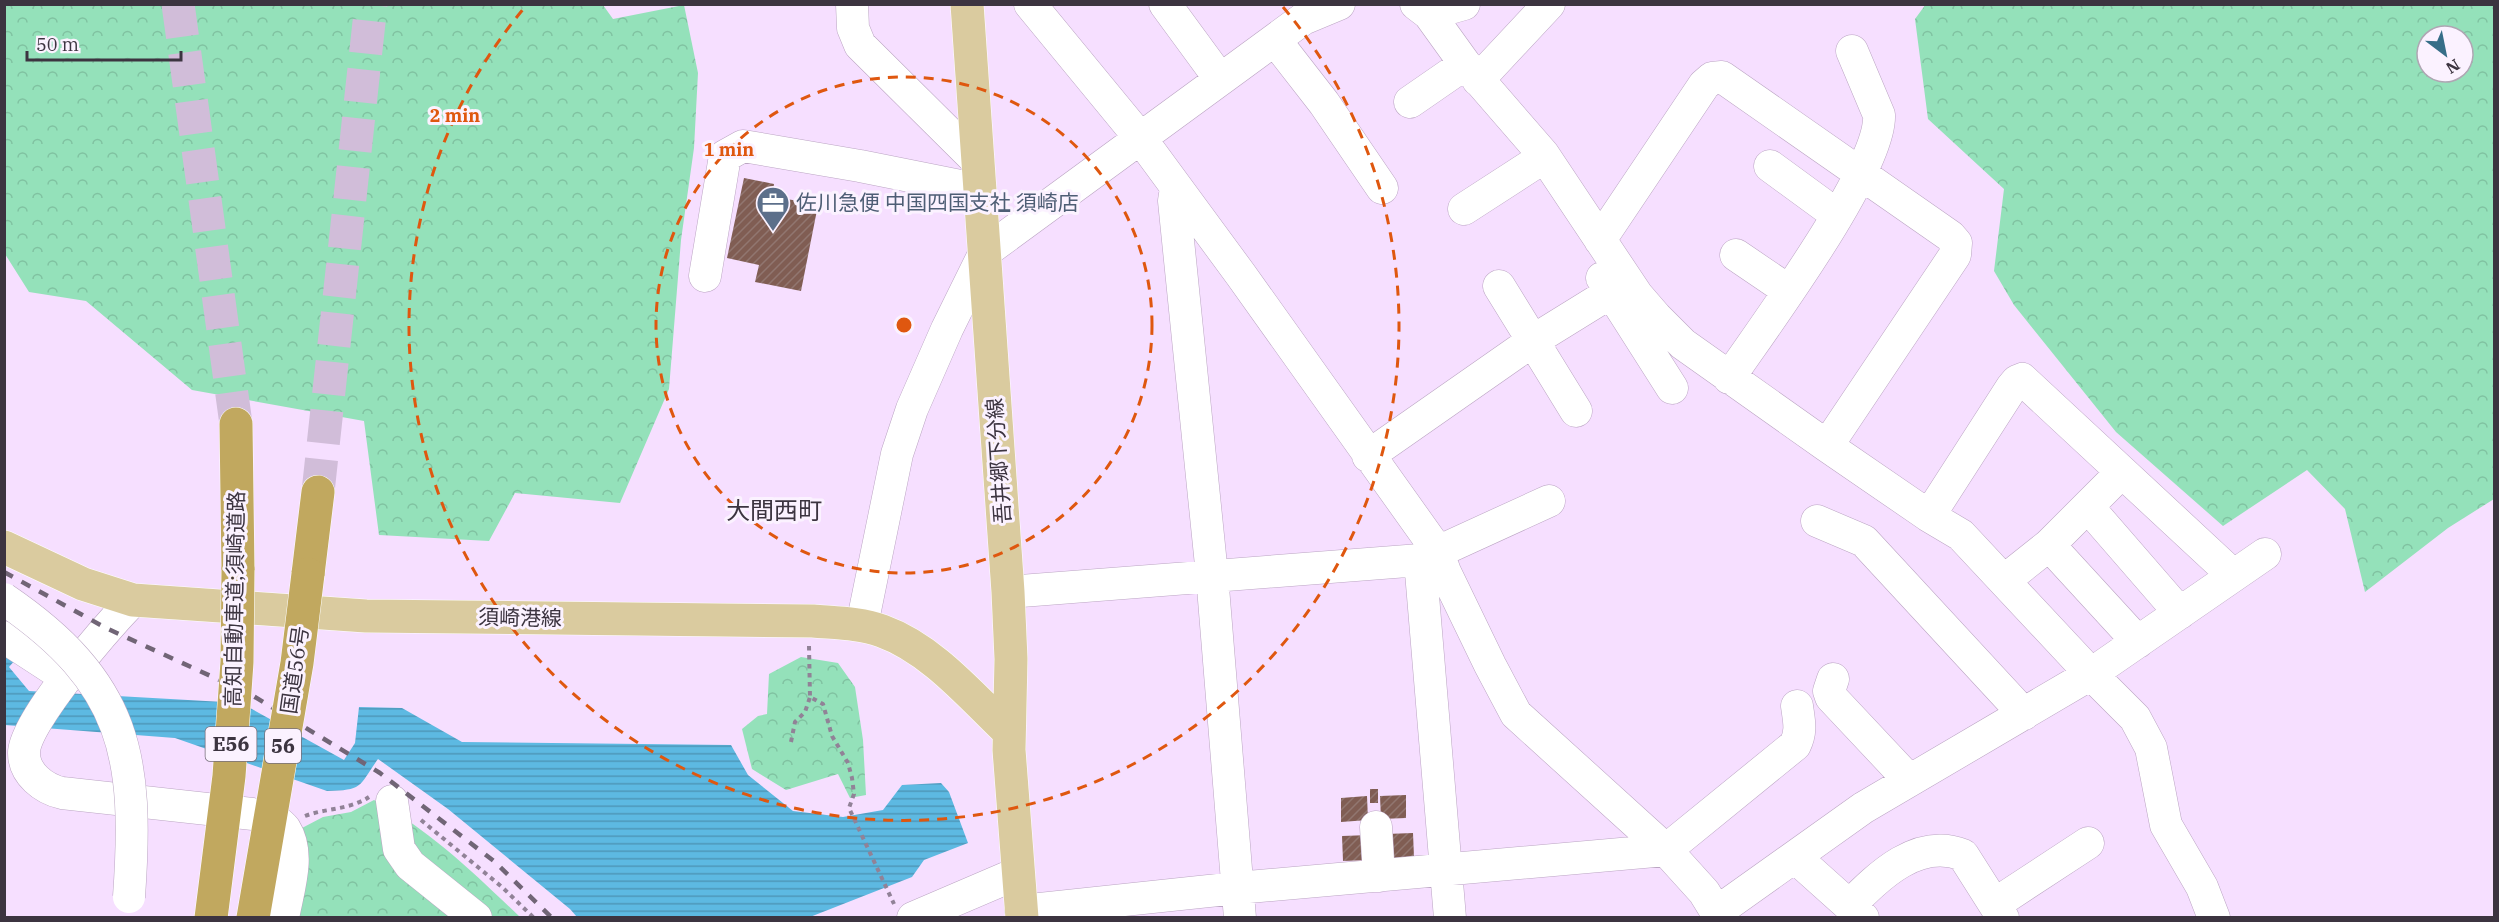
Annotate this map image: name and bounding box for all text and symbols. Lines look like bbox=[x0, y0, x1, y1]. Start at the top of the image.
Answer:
scale bar bbox=[27, 24, 182, 62]
north arrow bbox=[2415, 24, 2475, 84]
text: 50 m bbox=[36, 33, 79, 56]
text: N bbox=[2442, 55, 2464, 79]
text: 2 min bbox=[430, 104, 480, 127]
text: 1 min bbox=[704, 138, 754, 161]
office icon: 佐川急便 中国四国支社 須崎店 bbox=[755, 185, 791, 232]
place label: 佐川急便 中国四国支社 須崎店 bbox=[796, 188, 1079, 216]
centre of rings bbox=[894, 315, 914, 335]
street label: 吾井郷下分線 bbox=[980, 397, 1016, 525]
street label: 高知自動車道;須崎道路 bbox=[218, 491, 250, 707]
district label: 大間西町 bbox=[726, 494, 822, 526]
street label: 須崎港線 bbox=[478, 602, 562, 632]
street label: 国道56号 bbox=[274, 624, 314, 715]
road number: E56 bbox=[206, 727, 256, 761]
road number: 56 bbox=[265, 729, 301, 763]

